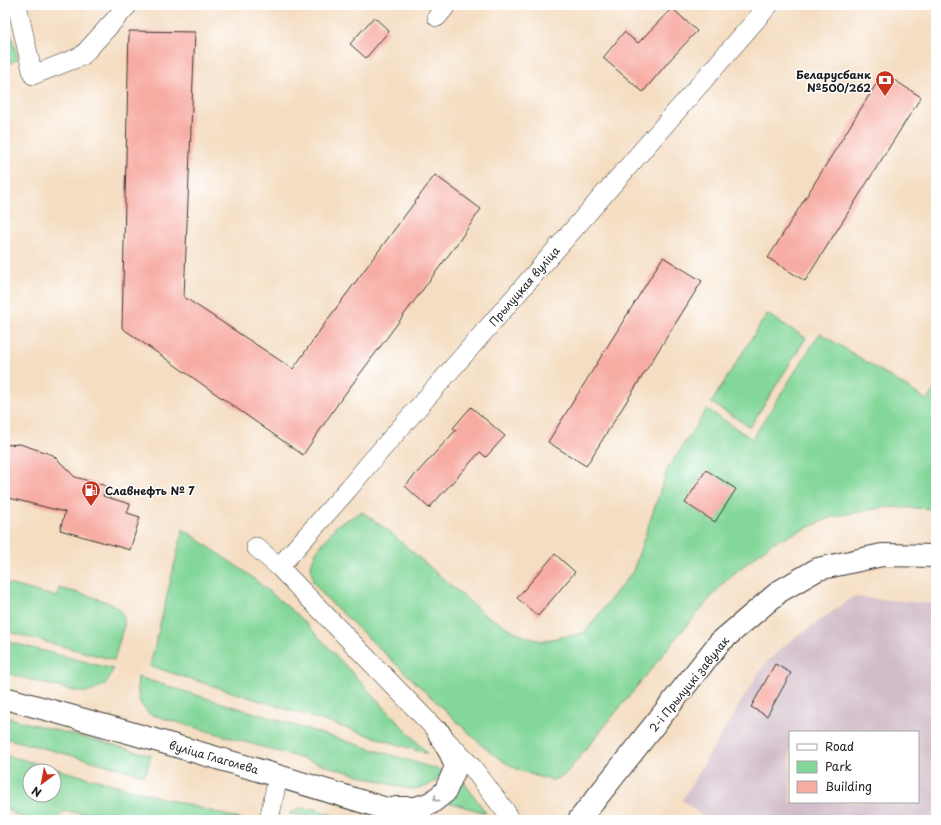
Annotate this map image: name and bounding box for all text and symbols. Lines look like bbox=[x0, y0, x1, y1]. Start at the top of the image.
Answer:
place label: Беларусбанк №500/262 bbox=[796, 66, 872, 96]
bank icon: Беларусбанк №500/262 bbox=[874, 69, 896, 97]
street label: Прылуцкая вуліца bbox=[485, 242, 564, 330]
fuel station icon: Славнефть № 7 bbox=[80, 479, 102, 507]
place label: Славнефть № 7 bbox=[105, 482, 195, 499]
street label: 2-і Прылуцкі завулак bbox=[645, 632, 733, 736]
legend bbox=[789, 731, 919, 803]
street label: вуліца Глаголева bbox=[167, 736, 261, 778]
text: Road bbox=[825, 737, 854, 755]
text: Park bbox=[825, 757, 852, 775]
north arrow bbox=[22, 763, 62, 803]
text: Building bbox=[825, 777, 872, 795]
text: N bbox=[28, 782, 45, 801]
one-way arrow bbox=[433, 794, 440, 801]

